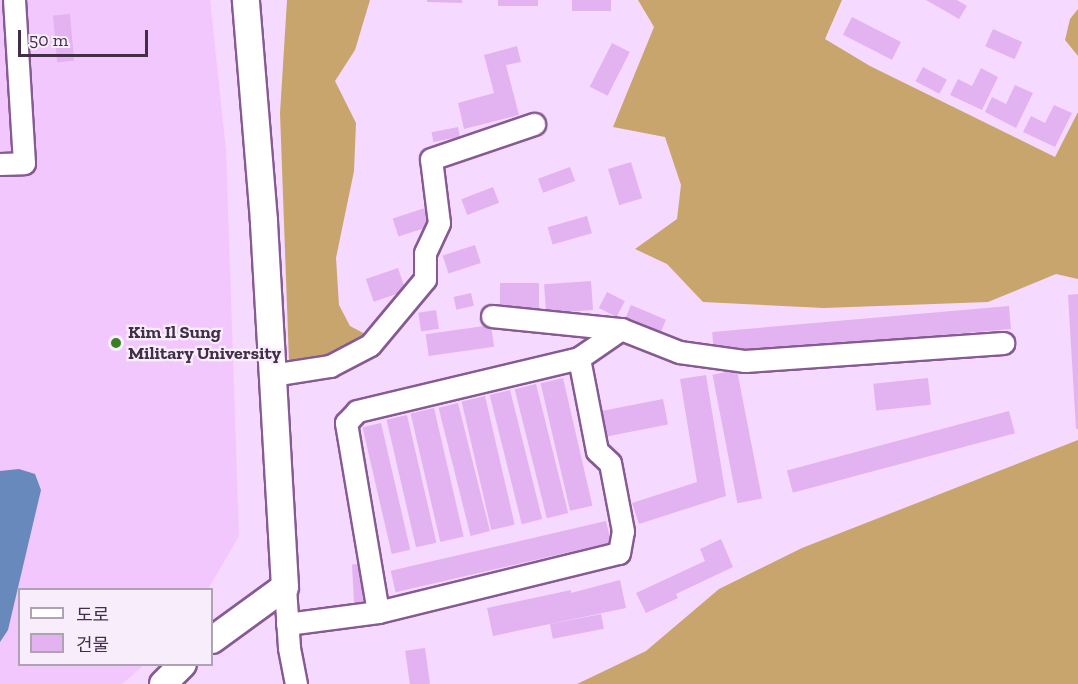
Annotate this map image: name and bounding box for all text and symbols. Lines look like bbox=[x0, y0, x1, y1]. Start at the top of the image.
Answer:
scale bar bbox=[21, 18, 152, 56]
text: 50 m bbox=[29, 29, 68, 51]
place label: Kim Il Sung Military University bbox=[128, 322, 281, 364]
marker: Kim Il Sung Military University bbox=[109, 336, 123, 350]
legend bbox=[18, 588, 213, 666]
text: 도로 bbox=[76, 604, 109, 626]
text: 건물 bbox=[76, 634, 109, 656]

